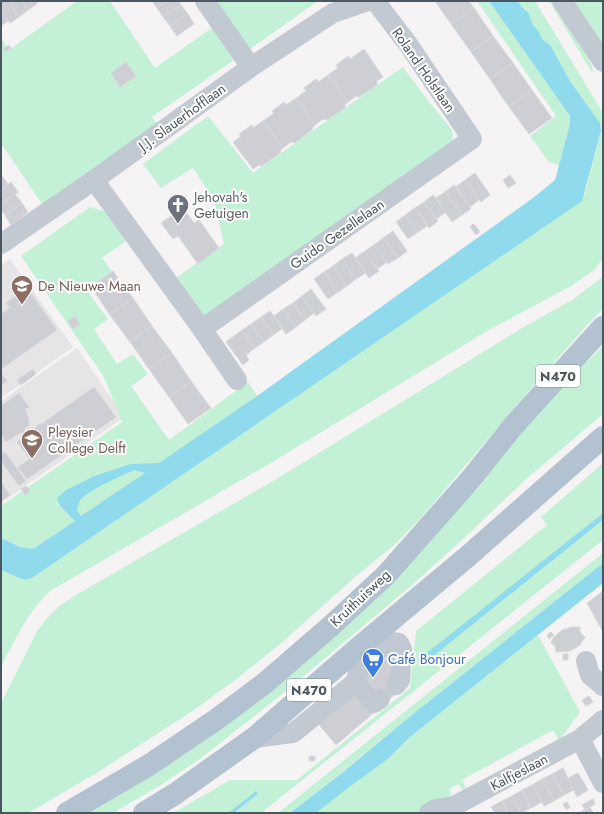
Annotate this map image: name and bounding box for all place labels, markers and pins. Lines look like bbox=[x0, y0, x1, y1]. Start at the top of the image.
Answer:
place label: Jehovah's Getuigen bbox=[192, 187, 249, 223]
church icon: Jehovah's Getuigen bbox=[165, 192, 191, 225]
school or university icon: De Nieuwe Maan bbox=[9, 273, 35, 306]
place label: De Nieuwe Maan bbox=[38, 276, 141, 296]
place label: Pleysier College Delft bbox=[48, 422, 126, 458]
school or university icon: Pleysier College Delft bbox=[19, 427, 45, 460]
supermarket icon: Café Bonjour bbox=[360, 646, 386, 679]
place label: Café Bonjour bbox=[388, 649, 466, 669]

